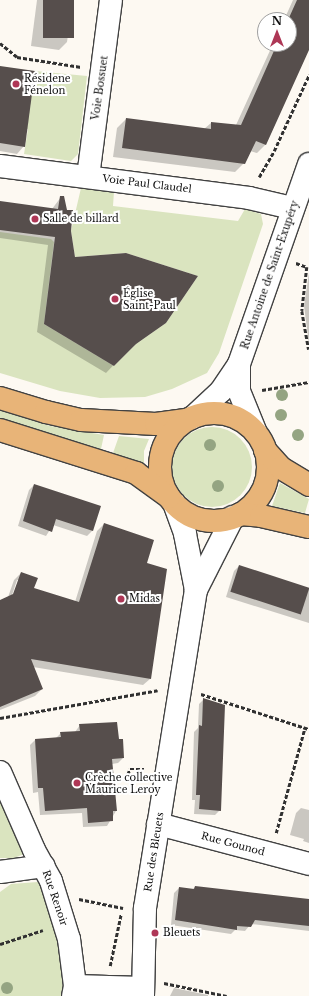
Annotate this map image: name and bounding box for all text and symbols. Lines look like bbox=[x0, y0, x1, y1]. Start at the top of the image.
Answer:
north arrow bbox=[257, 12, 297, 52]
text: N bbox=[272, 14, 282, 28]
street label: Voie Bossuet bbox=[90, 55, 110, 121]
place label: Résidene Fénelon bbox=[24, 72, 71, 96]
marker: Résidene Fénelon bbox=[11, 79, 21, 89]
street label: Voie Paul Claudel bbox=[102, 173, 192, 195]
street label: Rue Antoine de Saint-Exupéry bbox=[239, 199, 301, 351]
place label: Salle de billard bbox=[43, 213, 119, 225]
marker: Salle de billard bbox=[30, 214, 40, 224]
place label: Église Saint-Paul bbox=[123, 287, 176, 310]
marker: Église Saint-Paul bbox=[110, 294, 120, 304]
place label: Midas bbox=[129, 593, 160, 605]
marker: Midas bbox=[116, 594, 126, 604]
place label: Crèche collective Maurice Leroy bbox=[85, 771, 172, 794]
marker: Crèche collective Maurice Leroy bbox=[72, 778, 82, 788]
street label: Rue des Bleuets bbox=[142, 811, 166, 893]
street label: Rue Gounod bbox=[200, 830, 266, 858]
street label: Rue Renoir bbox=[40, 868, 70, 928]
place label: Bleuets bbox=[163, 927, 200, 939]
marker: Bleuets bbox=[150, 928, 160, 938]

